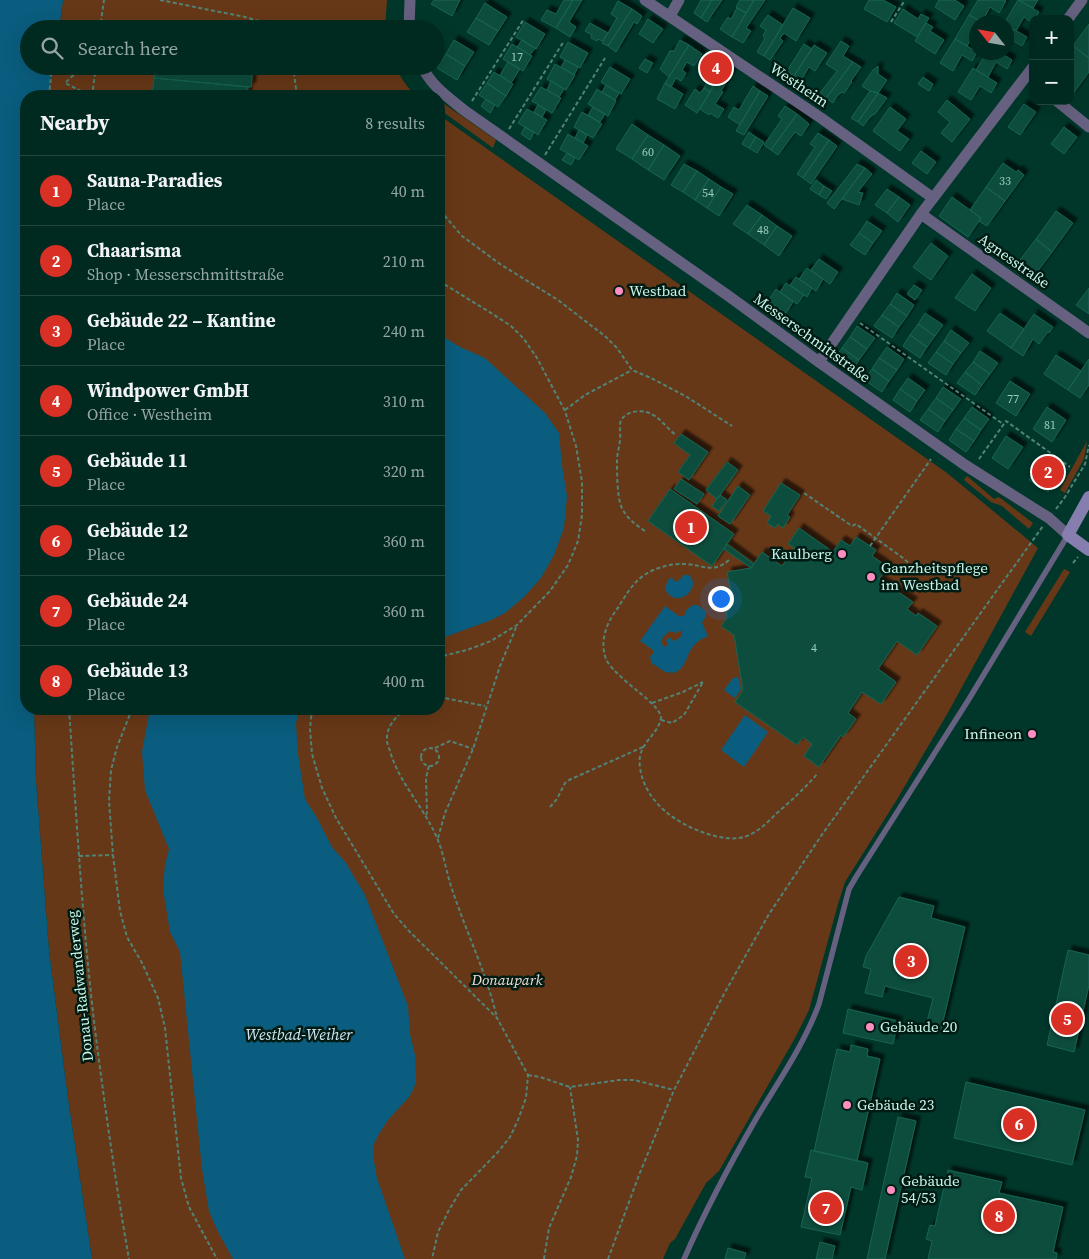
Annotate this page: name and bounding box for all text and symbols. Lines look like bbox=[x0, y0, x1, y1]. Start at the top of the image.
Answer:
north arrow bbox=[969, 15, 1014, 60]
map controls bbox=[1029, 15, 1074, 105]
button: + bbox=[1029, 15, 1074, 60]
search box bbox=[20, 20, 445, 75]
icon: search bbox=[38, 34, 66, 62]
text: Search here bbox=[78, 35, 178, 61]
house number: 17 bbox=[511, 49, 523, 65]
pin: 4 bbox=[700, 49, 732, 87]
street label: Westheim bbox=[766, 57, 833, 112]
button: − bbox=[1029, 60, 1074, 105]
text: Nearby bbox=[40, 108, 110, 137]
text: 8 results bbox=[365, 112, 425, 134]
house number: 60 bbox=[642, 144, 654, 160]
text: Sauna-Paradies bbox=[87, 167, 222, 193]
house number: 33 bbox=[999, 173, 1011, 189]
text: 1 bbox=[52, 180, 60, 202]
text: 40 m bbox=[391, 180, 425, 202]
house number: 54 bbox=[702, 185, 714, 201]
text: Place bbox=[87, 193, 125, 215]
house number: 48 bbox=[757, 222, 769, 238]
street label: Agnesstraße bbox=[974, 228, 1054, 293]
text: Chaarisma bbox=[87, 237, 181, 263]
text: 2 bbox=[52, 250, 60, 272]
text: 210 m bbox=[383, 250, 425, 272]
text: Shop · Messerschmittstraße bbox=[87, 263, 284, 285]
place label: Westbad bbox=[629, 280, 687, 301]
marker: Westbad bbox=[613, 285, 625, 297]
street label: Messerschmittstraße bbox=[749, 288, 875, 387]
text: Gebäude 22 – Kantine bbox=[87, 307, 276, 333]
text: 3 bbox=[52, 320, 60, 342]
text: 240 m bbox=[383, 320, 425, 342]
text: Place bbox=[87, 333, 125, 355]
text: Windpower GmbH bbox=[87, 377, 249, 403]
text: 4 bbox=[52, 390, 60, 412]
text: 310 m bbox=[383, 390, 425, 412]
house number: 77 bbox=[1007, 391, 1019, 407]
text: Office · Westheim bbox=[87, 403, 212, 425]
house number: 81 bbox=[1044, 417, 1056, 433]
text: Gebäude 11 bbox=[87, 447, 188, 473]
pin: 2 bbox=[1032, 453, 1064, 491]
text: 5 bbox=[52, 460, 60, 482]
text: 320 m bbox=[383, 460, 425, 482]
text: Place bbox=[87, 473, 125, 495]
pin: 1 bbox=[675, 508, 707, 546]
text: Gebäude 12 bbox=[87, 517, 188, 543]
text: 6 bbox=[52, 530, 60, 552]
text: 360 m bbox=[383, 530, 425, 552]
text: Place bbox=[87, 543, 125, 565]
place label: Kaulberg bbox=[771, 543, 832, 564]
marker: Kaulberg bbox=[836, 548, 848, 560]
place label: Ganzheitspflege im Westbad bbox=[881, 557, 988, 595]
marker: Ganzheitspflege im Westbad bbox=[865, 571, 877, 583]
your location bbox=[708, 586, 734, 612]
text: Gebäude 24 bbox=[87, 587, 188, 613]
text: 7 bbox=[52, 600, 60, 622]
text: 360 m bbox=[383, 600, 425, 622]
text: Place bbox=[87, 613, 125, 635]
house number: 4 bbox=[811, 640, 817, 656]
text: Gebäude 13 bbox=[87, 657, 188, 683]
text: 8 bbox=[52, 670, 60, 692]
text: 400 m bbox=[383, 670, 425, 692]
text: Place bbox=[87, 683, 125, 705]
place label: Infineon bbox=[964, 723, 1022, 744]
marker: Infineon bbox=[1026, 728, 1038, 740]
street label: Donau-Radwanderweg bbox=[61, 909, 98, 1063]
pin: 3 bbox=[895, 942, 927, 980]
park label: Donaupark bbox=[471, 969, 543, 990]
pin: 5 bbox=[1051, 1000, 1083, 1038]
place label: Gebäude 20 bbox=[880, 1016, 957, 1037]
marker: Gebäude 20 bbox=[864, 1021, 876, 1033]
water label: Westbad-Weiher bbox=[246, 1023, 353, 1045]
place label: Gebäude 23 bbox=[857, 1094, 934, 1115]
marker: Gebäude 23 bbox=[841, 1099, 853, 1111]
pin: 6 bbox=[1003, 1105, 1035, 1143]
place label: Gebäude 54/53 bbox=[901, 1170, 960, 1208]
marker: Gebäude 54/53 bbox=[885, 1184, 897, 1196]
pin: 7 bbox=[810, 1189, 842, 1227]
pin: 8 bbox=[983, 1197, 1015, 1235]

